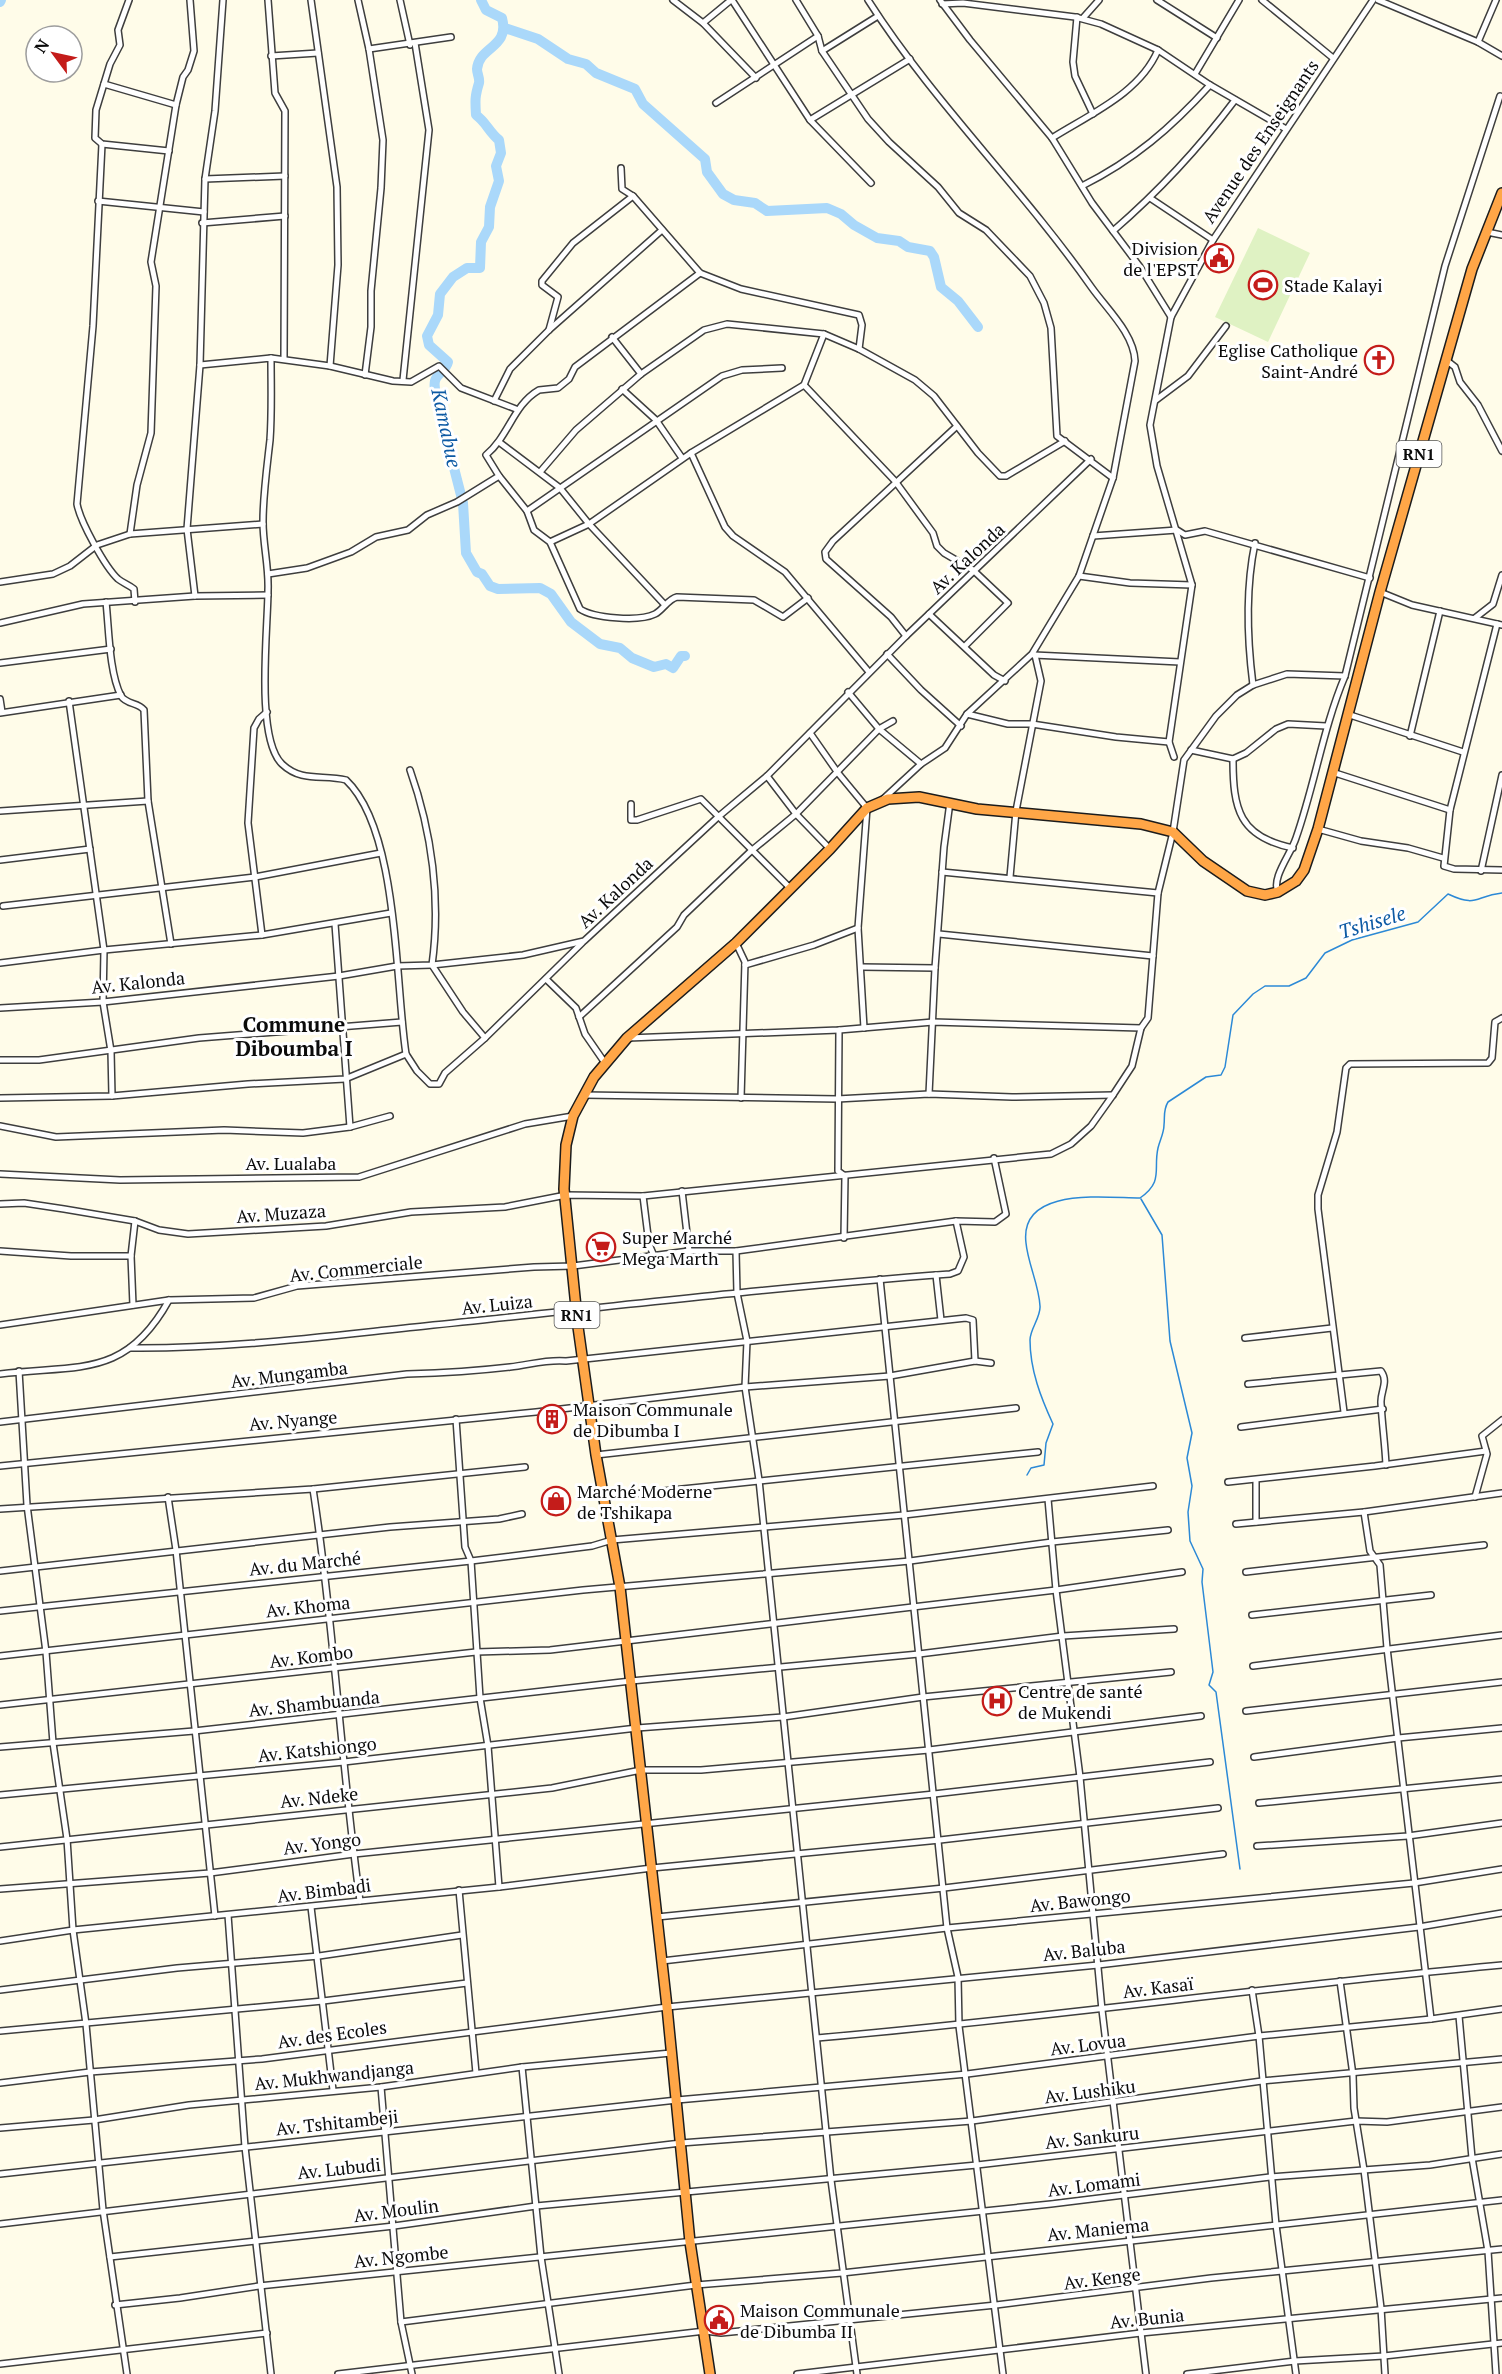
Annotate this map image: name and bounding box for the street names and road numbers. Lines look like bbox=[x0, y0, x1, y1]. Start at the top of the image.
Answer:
street label: Avenue des Enseignants bbox=[1196, 55, 1324, 227]
road number: RN1 bbox=[1396, 441, 1442, 467]
street label: Av. Kalonda bbox=[924, 517, 1010, 599]
street label: Av. Kalonda bbox=[572, 851, 658, 933]
street label: Av. Kalonda bbox=[90, 965, 186, 999]
street label: Av. Lualaba bbox=[246, 1151, 336, 1175]
street label: Av. Muzaza bbox=[235, 1198, 327, 1228]
street label: Av. Commerciale bbox=[288, 1249, 424, 1287]
street label: Av. Luiza bbox=[460, 1288, 534, 1320]
road number: RN1 bbox=[554, 1302, 600, 1328]
street label: Av. Mungamba bbox=[229, 1355, 349, 1393]
street label: Av. Nyange bbox=[248, 1404, 338, 1436]
street label: Av. du Marché bbox=[248, 1545, 362, 1581]
street label: Av. Khoma bbox=[265, 1590, 351, 1622]
street label: Av. Kombo bbox=[268, 1639, 354, 1673]
street label: Av. Shambuanda bbox=[247, 1684, 381, 1722]
street label: Av. Katshiongo bbox=[256, 1731, 378, 1767]
street label: Av. Ndeke bbox=[279, 1781, 359, 1813]
street label: Av. Yongo bbox=[282, 1826, 362, 1860]
street label: Av. Bimbadi bbox=[276, 1872, 372, 1908]
street label: Av. Bawongo bbox=[1028, 1883, 1132, 1917]
street label: Av. Baluba bbox=[1042, 1934, 1126, 1966]
street label: Av. Kasaï bbox=[1121, 1971, 1195, 2003]
street label: Av. des Ecoles bbox=[276, 2014, 388, 2054]
street label: Av. Lovua bbox=[1049, 2027, 1127, 2061]
street label: Av. Mukhwandjanga bbox=[253, 2055, 415, 2095]
street label: Av. Lushiku bbox=[1043, 2074, 1137, 2108]
street label: Av. Tshitambeji bbox=[274, 2104, 400, 2140]
street label: Av. Sankuru bbox=[1044, 2120, 1140, 2154]
street label: Av. Lubudi bbox=[296, 2152, 382, 2184]
street label: Av. Lomami bbox=[1046, 2166, 1142, 2202]
street label: Av. Moulin bbox=[352, 2193, 440, 2227]
street label: Av. Maniema bbox=[1046, 2212, 1150, 2246]
street label: Av. Ngombe bbox=[352, 2239, 450, 2273]
street label: Av. Kenge bbox=[1062, 2261, 1142, 2295]
street label: Av. Bunia bbox=[1109, 2302, 1185, 2334]

